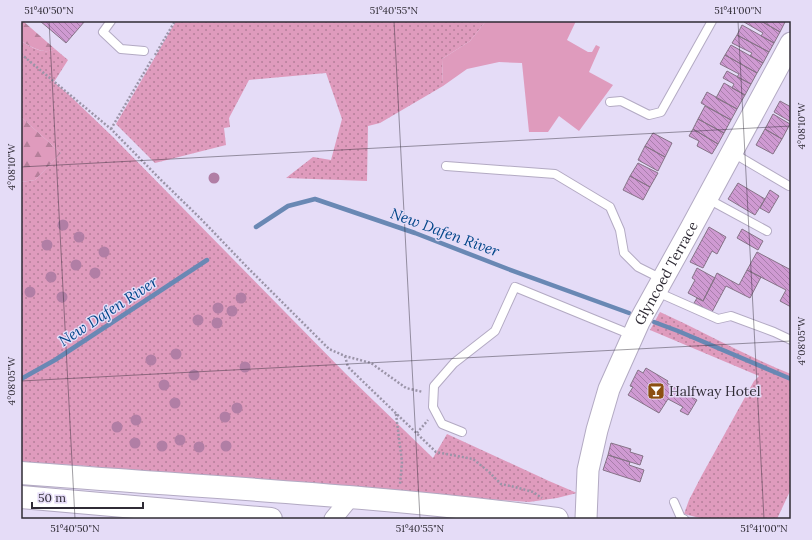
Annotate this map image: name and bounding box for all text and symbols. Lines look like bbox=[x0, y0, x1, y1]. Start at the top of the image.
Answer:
text: 51°40'50"N bbox=[24, 4, 74, 17]
text: 51°40'55"N bbox=[370, 4, 419, 17]
text: 51°41'00"N bbox=[714, 4, 762, 17]
text: 4°08'10"W bbox=[795, 102, 808, 149]
text: 4°08'10"W bbox=[5, 143, 18, 190]
water label: New Dafen River bbox=[388, 203, 502, 261]
street label: Glyncoed Terrace bbox=[630, 218, 702, 328]
water label: New Dafen River bbox=[55, 272, 161, 350]
text: 4°08'05"W bbox=[795, 316, 808, 365]
text: 4°08'05"W bbox=[5, 356, 18, 405]
bar icon: Halfway Hotel bbox=[646, 381, 666, 401]
place label: Halfway Hotel bbox=[669, 382, 761, 400]
scale bar bbox=[32, 484, 143, 510]
text: 50 m bbox=[38, 490, 66, 505]
text: 51°40'50"N bbox=[50, 522, 100, 535]
text: 51°40'55"N bbox=[396, 522, 445, 535]
text: 51°41'00"N bbox=[740, 522, 788, 535]

